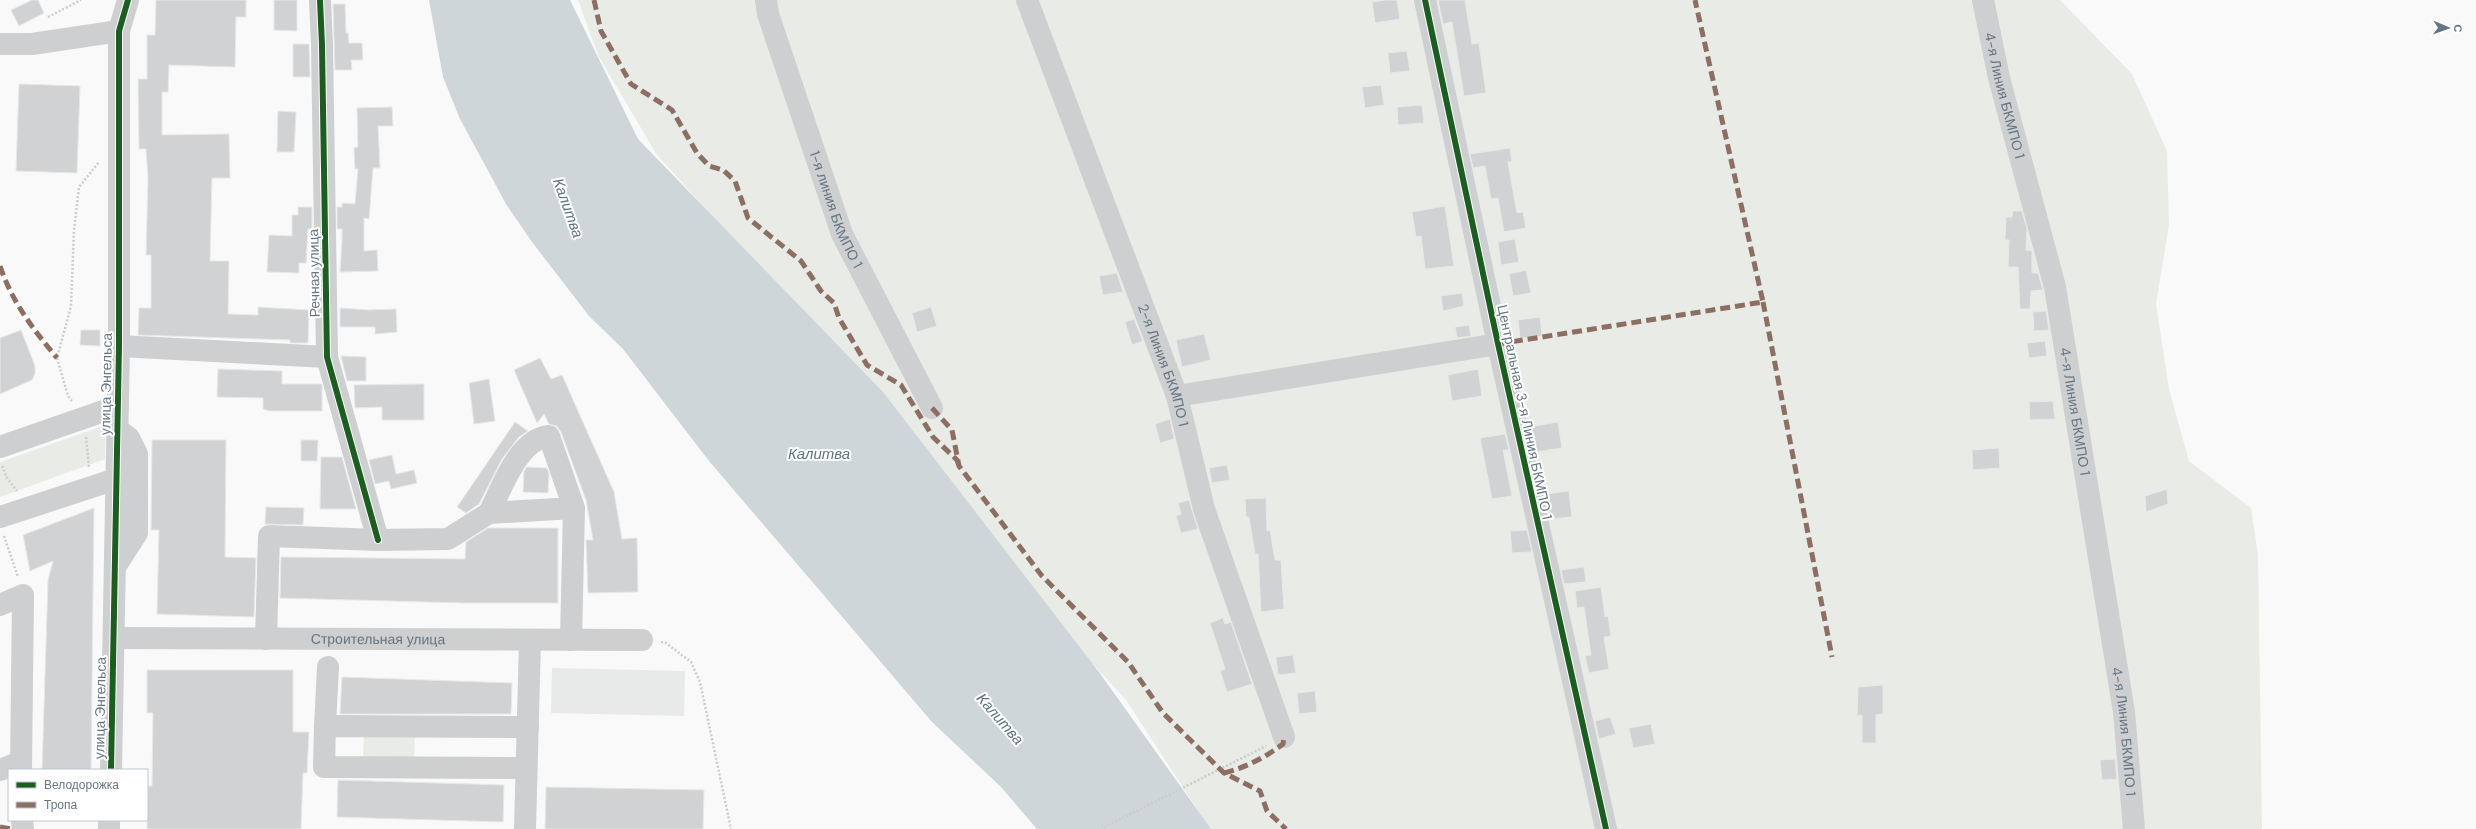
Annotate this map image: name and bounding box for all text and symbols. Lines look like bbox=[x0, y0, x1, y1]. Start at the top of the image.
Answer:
north arrow bbox=[2428, 8, 2468, 48]
text: С bbox=[2451, 24, 2465, 33]
street label: 4-я Линия БКМПО 1 bbox=[1981, 31, 2029, 161]
street label: 1-я линия БКМПО 1 bbox=[806, 148, 867, 271]
water label: Калитва bbox=[548, 175, 588, 241]
street label: Речная улица bbox=[304, 228, 324, 317]
street label: 2-я Линия БКМПО 1 bbox=[1134, 301, 1193, 428]
street label: Центральная 3-я Линия БКМПО 1 bbox=[1493, 303, 1557, 521]
street label: улица Энгельса bbox=[96, 332, 116, 435]
street label: 4-я Линия БКМПО 1 bbox=[2056, 346, 2094, 477]
water label: Калитва bbox=[788, 444, 850, 464]
street label: Строительная улица bbox=[311, 630, 445, 648]
street label: улица Энгельса bbox=[90, 656, 110, 759]
street label: 4-я Линия БКМПО 1 bbox=[2108, 666, 2140, 797]
water label: Калитва bbox=[972, 689, 1028, 749]
legend bbox=[8, 769, 148, 821]
text: Велодорожка bbox=[44, 777, 119, 793]
text: Тропа bbox=[44, 797, 78, 813]

